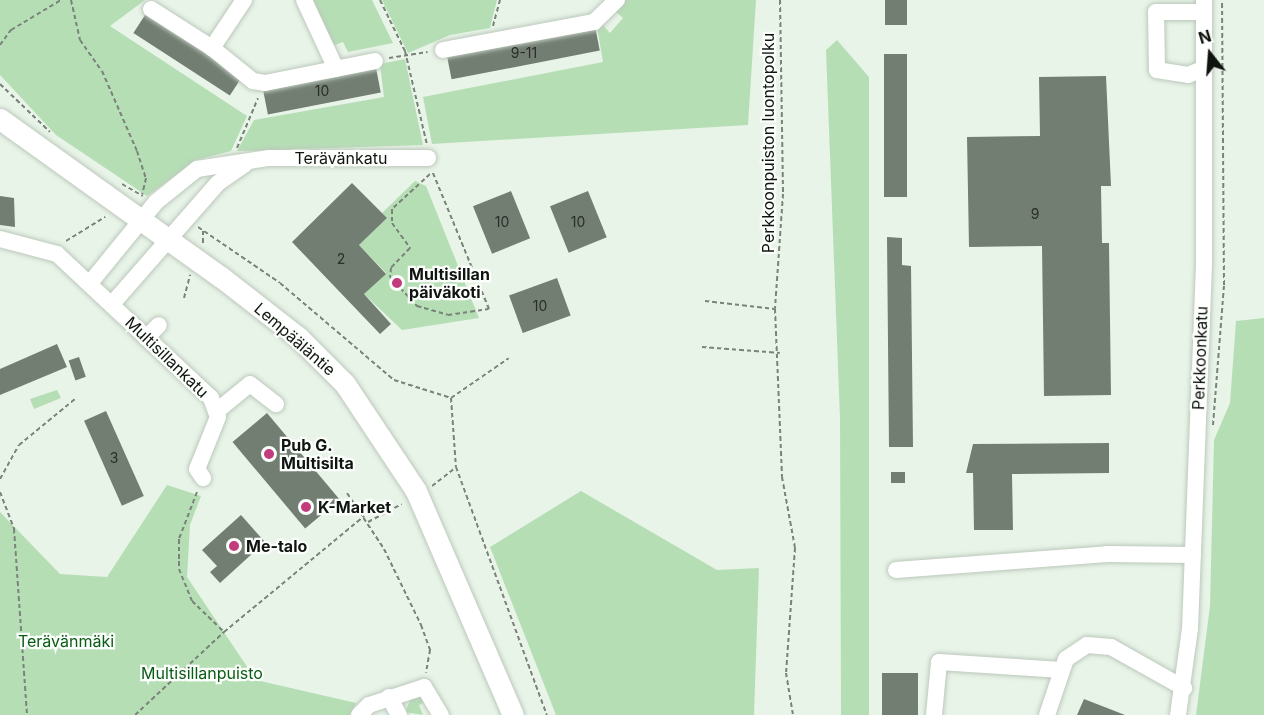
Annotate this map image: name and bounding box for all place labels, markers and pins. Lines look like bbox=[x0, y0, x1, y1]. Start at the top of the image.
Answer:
place label: Multisillan päiväkoti bbox=[409, 264, 490, 302]
marker: Multisillan päiväkoti bbox=[390, 276, 404, 290]
place label: Pub G. Multisilta bbox=[281, 435, 354, 473]
marker: Pub G. Multisilta bbox=[262, 447, 276, 461]
place label: K-Market bbox=[318, 497, 391, 517]
marker: K-Market bbox=[299, 500, 313, 514]
place label: Me-talo bbox=[246, 536, 307, 556]
marker: Me-talo bbox=[227, 539, 241, 553]

